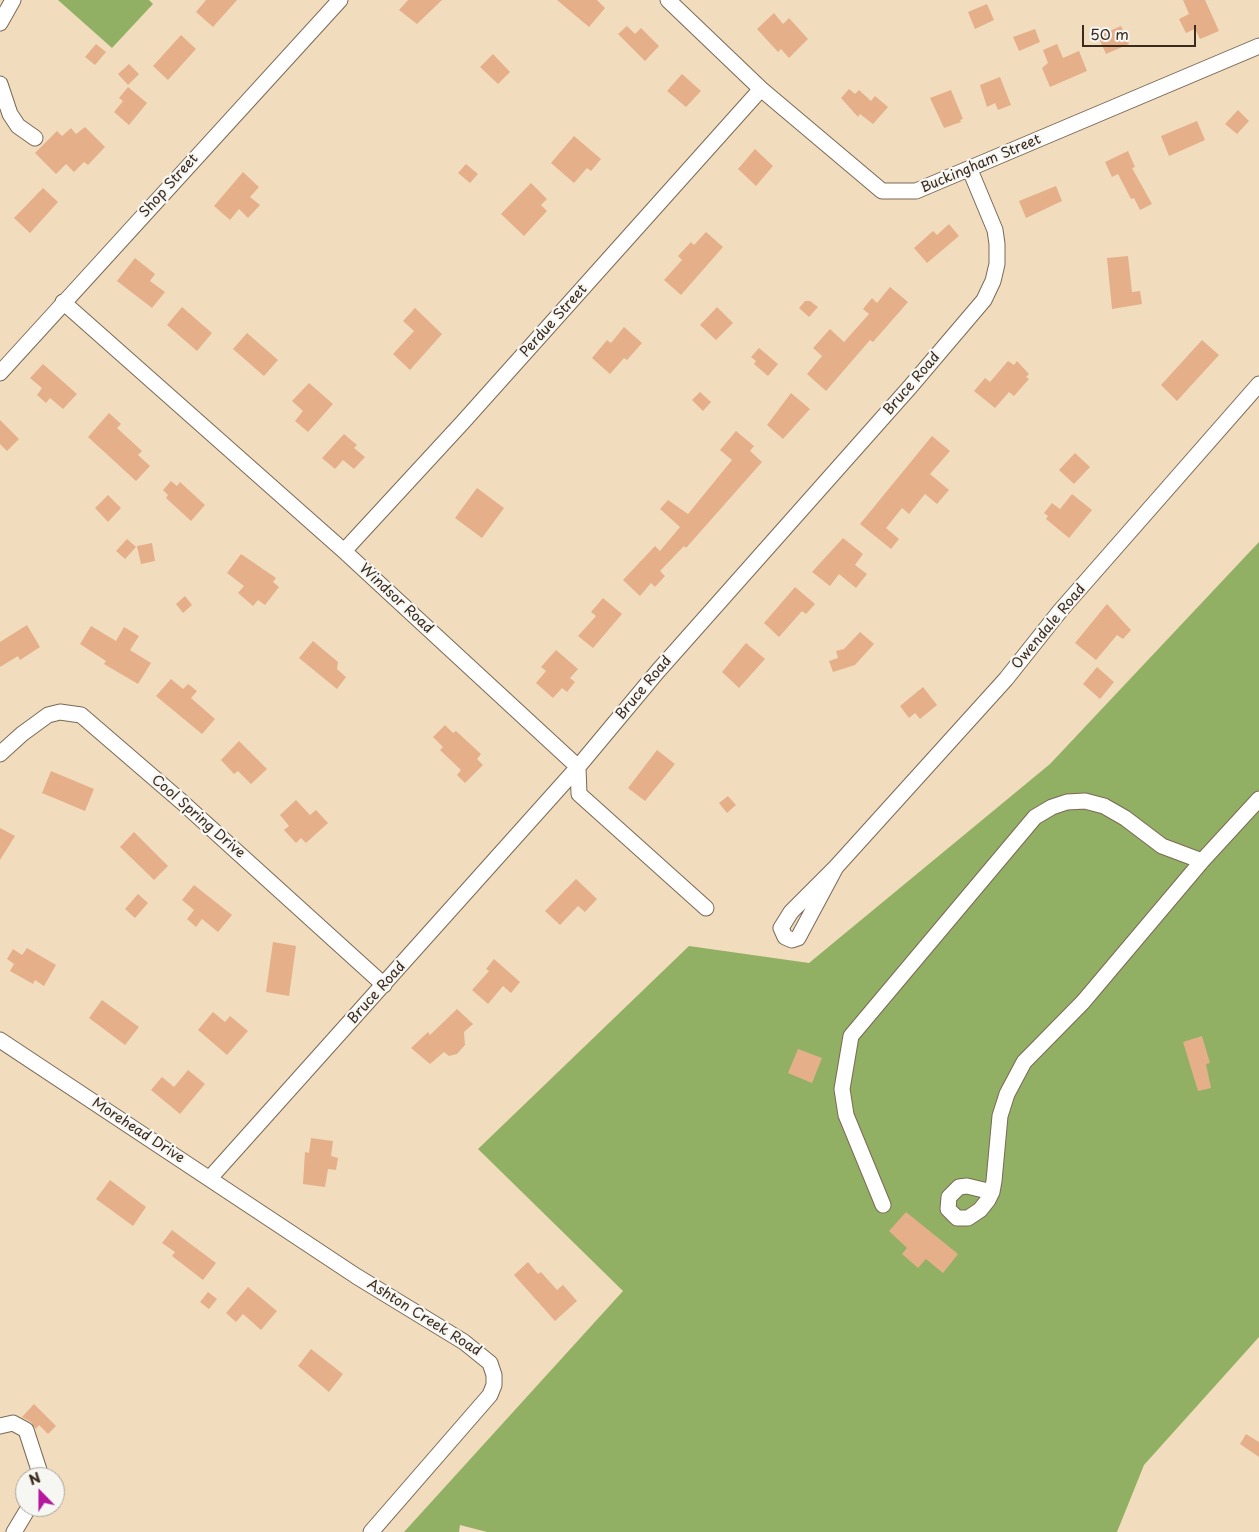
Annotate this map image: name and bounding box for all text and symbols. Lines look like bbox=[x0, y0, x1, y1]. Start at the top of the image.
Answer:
scale bar bbox=[1084, 15, 1198, 47]
text: 50 m bbox=[1090, 22, 1129, 45]
street label: Buckingham Street bbox=[919, 131, 1043, 197]
street label: Shop Street bbox=[136, 151, 202, 221]
street label: Perdue Street bbox=[517, 281, 591, 361]
street label: Bruce Road bbox=[880, 349, 944, 419]
street label: Windsor Road bbox=[356, 561, 436, 637]
street label: Owendale Road bbox=[1009, 581, 1089, 673]
street label: Bruce Road bbox=[613, 653, 675, 723]
street label: Cool Spring Drive bbox=[148, 772, 248, 862]
street label: Bruce Road bbox=[345, 958, 409, 1028]
street label: Morehead Drive bbox=[88, 1095, 188, 1167]
street label: Ashton Creek Road bbox=[364, 1276, 484, 1360]
north arrow bbox=[15, 1467, 65, 1517]
text: N bbox=[25, 1467, 44, 1490]

